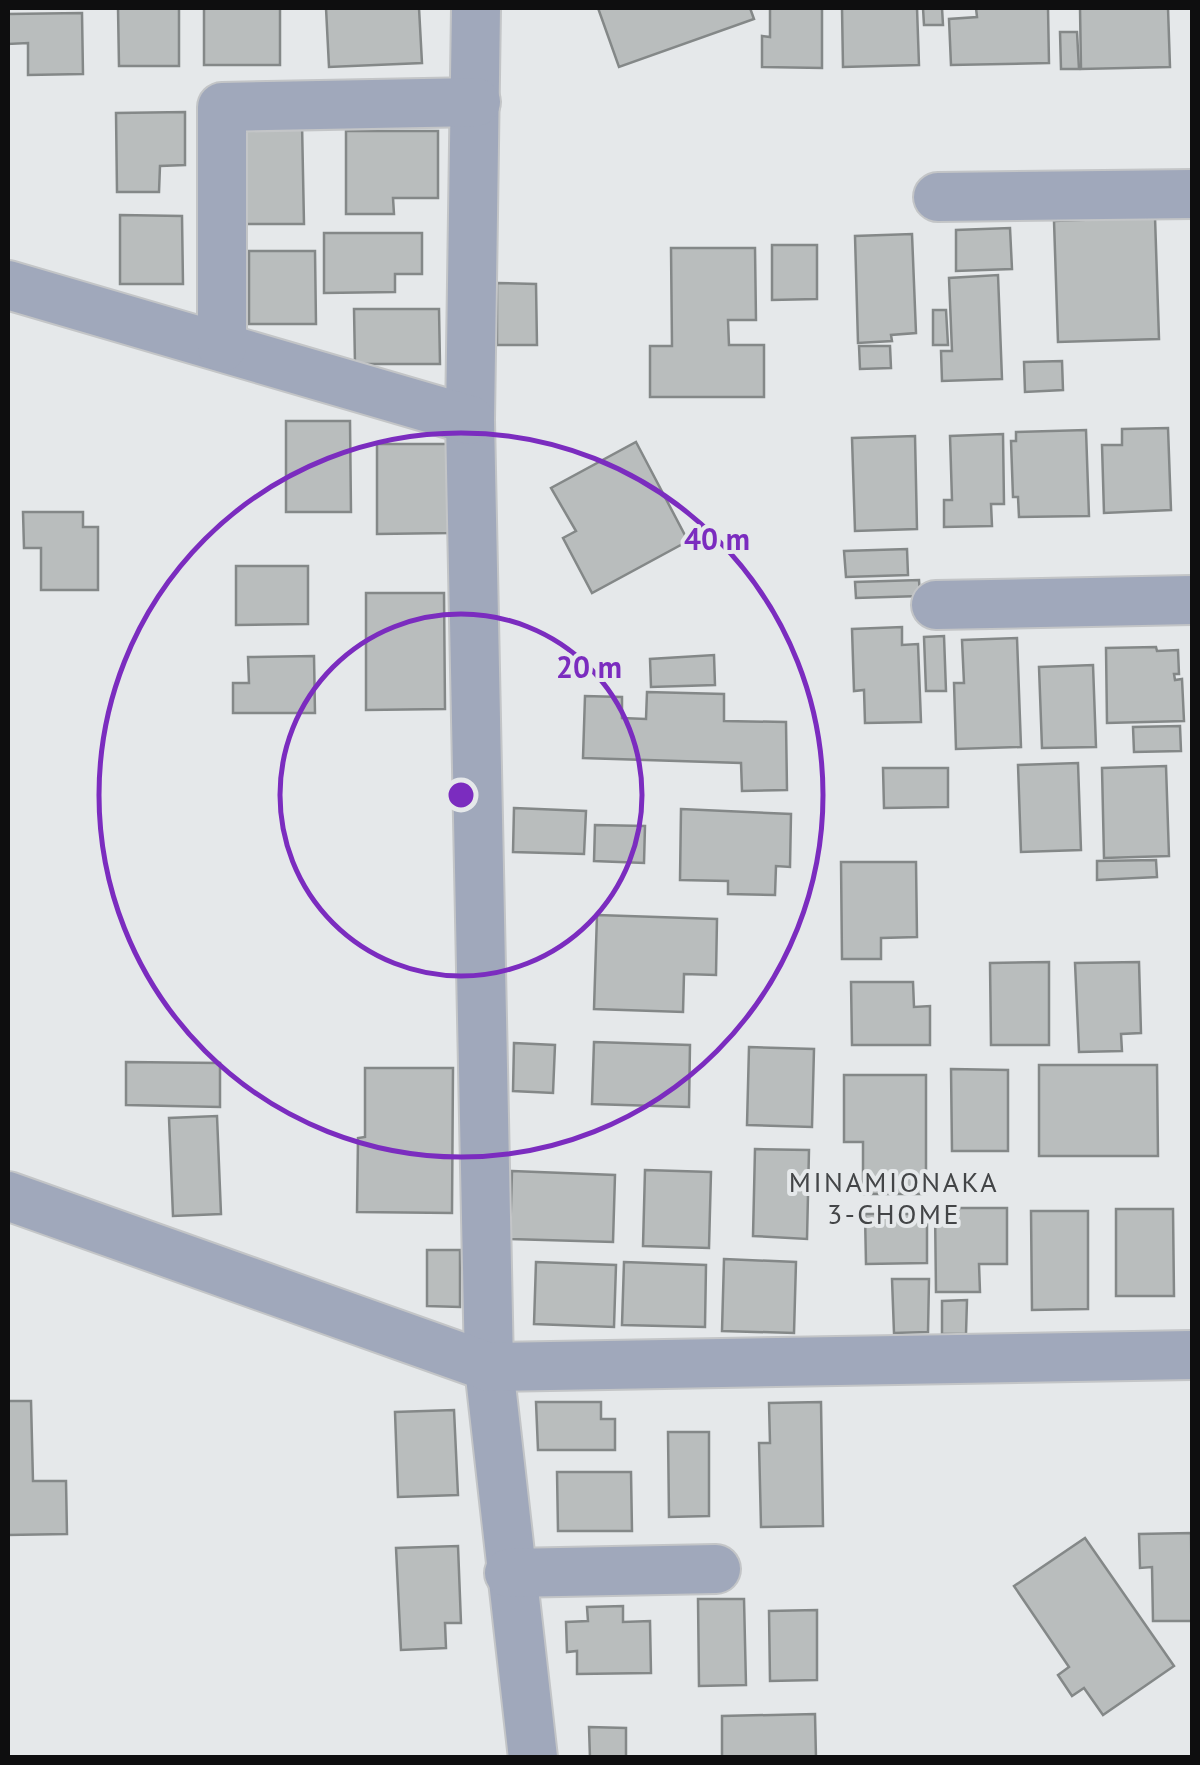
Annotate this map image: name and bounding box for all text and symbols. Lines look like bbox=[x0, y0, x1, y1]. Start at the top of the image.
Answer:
text: 40 m bbox=[684, 519, 750, 558]
text: 20 m bbox=[556, 647, 622, 686]
centre of rings bbox=[443, 777, 479, 813]
district label: MINAMIONAKA 3-CHOME bbox=[789, 1163, 999, 1232]

